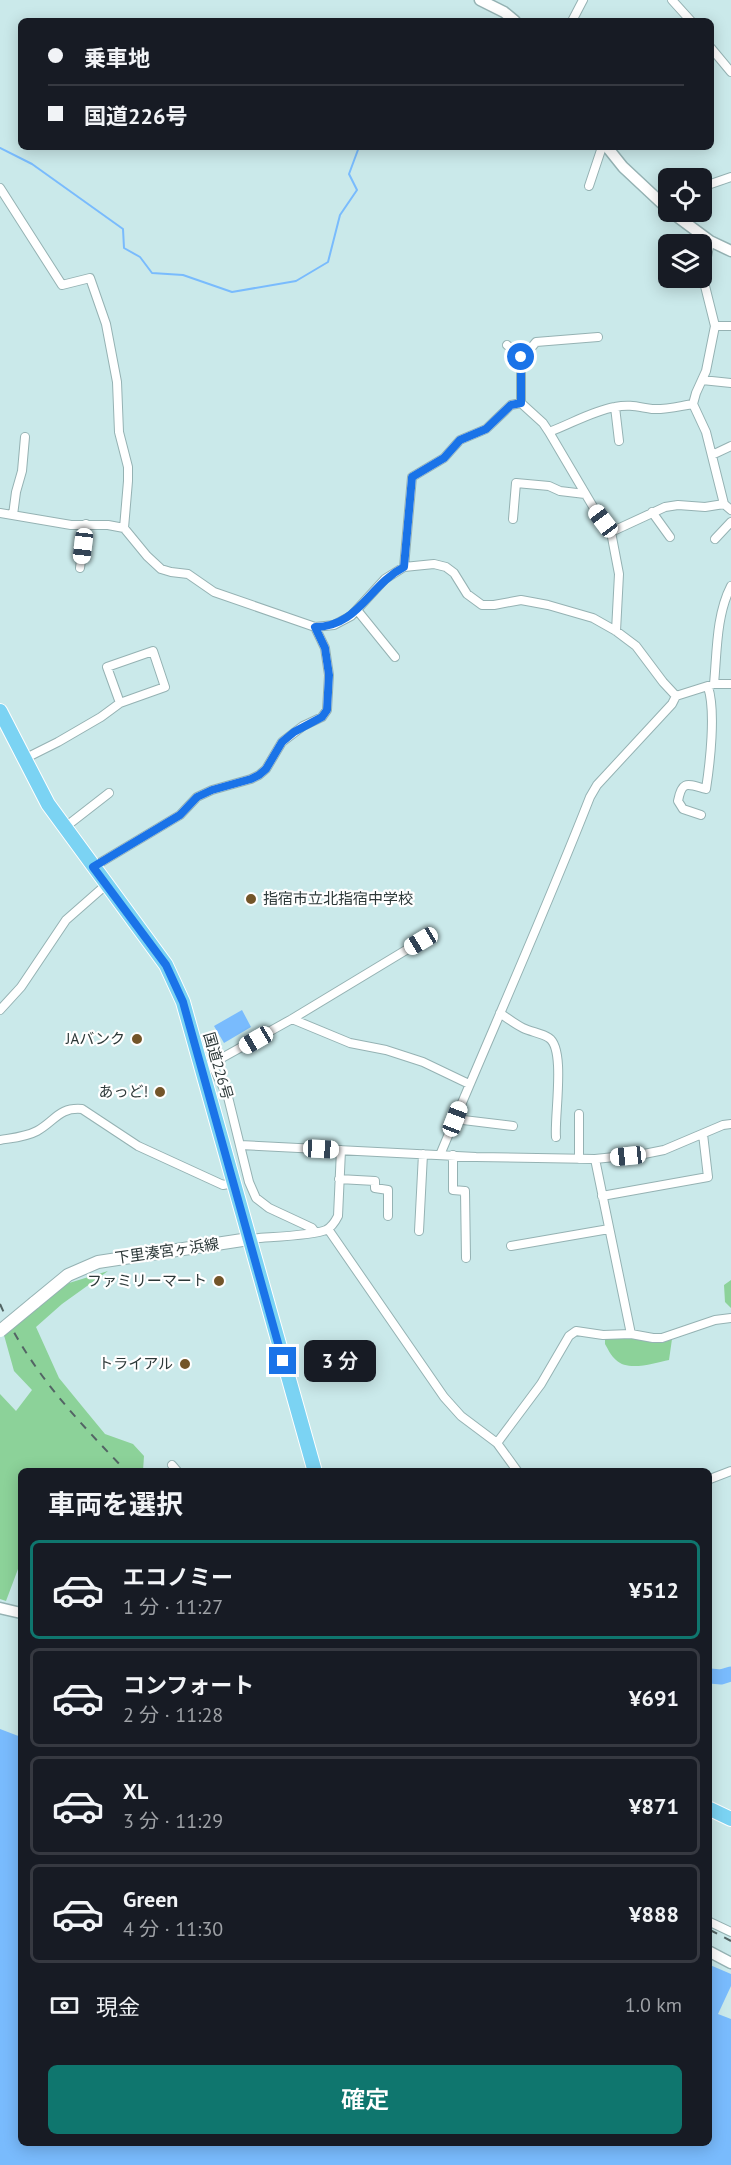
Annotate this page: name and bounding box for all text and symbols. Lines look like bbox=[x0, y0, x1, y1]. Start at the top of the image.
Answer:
text: 乗車地 bbox=[84, 44, 150, 72]
text: 国道226号 bbox=[84, 102, 187, 130]
map controls bbox=[658, 168, 712, 288]
button: locate bbox=[658, 168, 712, 222]
button: layers bbox=[658, 234, 712, 288]
route start bbox=[507, 343, 534, 370]
car bbox=[585, 501, 621, 541]
car bbox=[72, 527, 94, 565]
place label: 指宿市立北指宿中学校 bbox=[263, 889, 413, 908]
marker: 指宿市立北指宿中学校 bbox=[244, 892, 258, 906]
car bbox=[401, 924, 441, 958]
car bbox=[236, 1023, 276, 1057]
place label: JAバンク bbox=[65, 1029, 125, 1048]
street label: 国道226号 bbox=[200, 1030, 237, 1102]
marker: JAバンク bbox=[130, 1032, 144, 1046]
place label: あっど! bbox=[98, 1082, 148, 1101]
marker: あっど! bbox=[153, 1085, 167, 1099]
car bbox=[440, 1099, 470, 1139]
car bbox=[303, 1139, 339, 1159]
car bbox=[609, 1145, 647, 1167]
street label: 下里湊宮ヶ浜線 bbox=[114, 1234, 220, 1267]
place label: ファミリーマート bbox=[87, 1271, 207, 1290]
marker: ファミリーマート bbox=[212, 1274, 226, 1288]
callout: 3 分 bbox=[304, 1340, 376, 1382]
route end bbox=[269, 1347, 296, 1374]
text: 3 分 bbox=[322, 1348, 358, 1374]
place label: トライアル bbox=[98, 1354, 173, 1373]
marker: トライアル bbox=[178, 1357, 192, 1371]
text: 車両を選択 bbox=[48, 1487, 183, 1521]
icon: car bbox=[51, 1563, 105, 1617]
text: エコノミー bbox=[123, 1563, 233, 1591]
text: ¥512 bbox=[629, 1576, 679, 1604]
text: 1 分 · 11:27 bbox=[123, 1594, 223, 1620]
icon: car bbox=[51, 1671, 105, 1725]
text: コンフォート bbox=[123, 1671, 254, 1699]
text: ¥691 bbox=[629, 1684, 679, 1712]
text: 2 分 · 11:28 bbox=[123, 1702, 223, 1728]
text: XL bbox=[123, 1777, 148, 1805]
icon: car bbox=[51, 1779, 105, 1833]
text: ¥871 bbox=[629, 1792, 679, 1820]
text: 3 分 · 11:29 bbox=[123, 1808, 223, 1834]
text: Green bbox=[123, 1885, 178, 1913]
icon: car bbox=[51, 1887, 105, 1941]
text: ¥888 bbox=[629, 1900, 679, 1928]
text: 4 分 · 11:30 bbox=[123, 1916, 223, 1942]
icon: cash bbox=[48, 1989, 81, 2022]
text: 1.0 km bbox=[625, 1992, 682, 2018]
text: 現金 bbox=[96, 1993, 140, 2021]
button: 確定 bbox=[48, 2065, 682, 2134]

